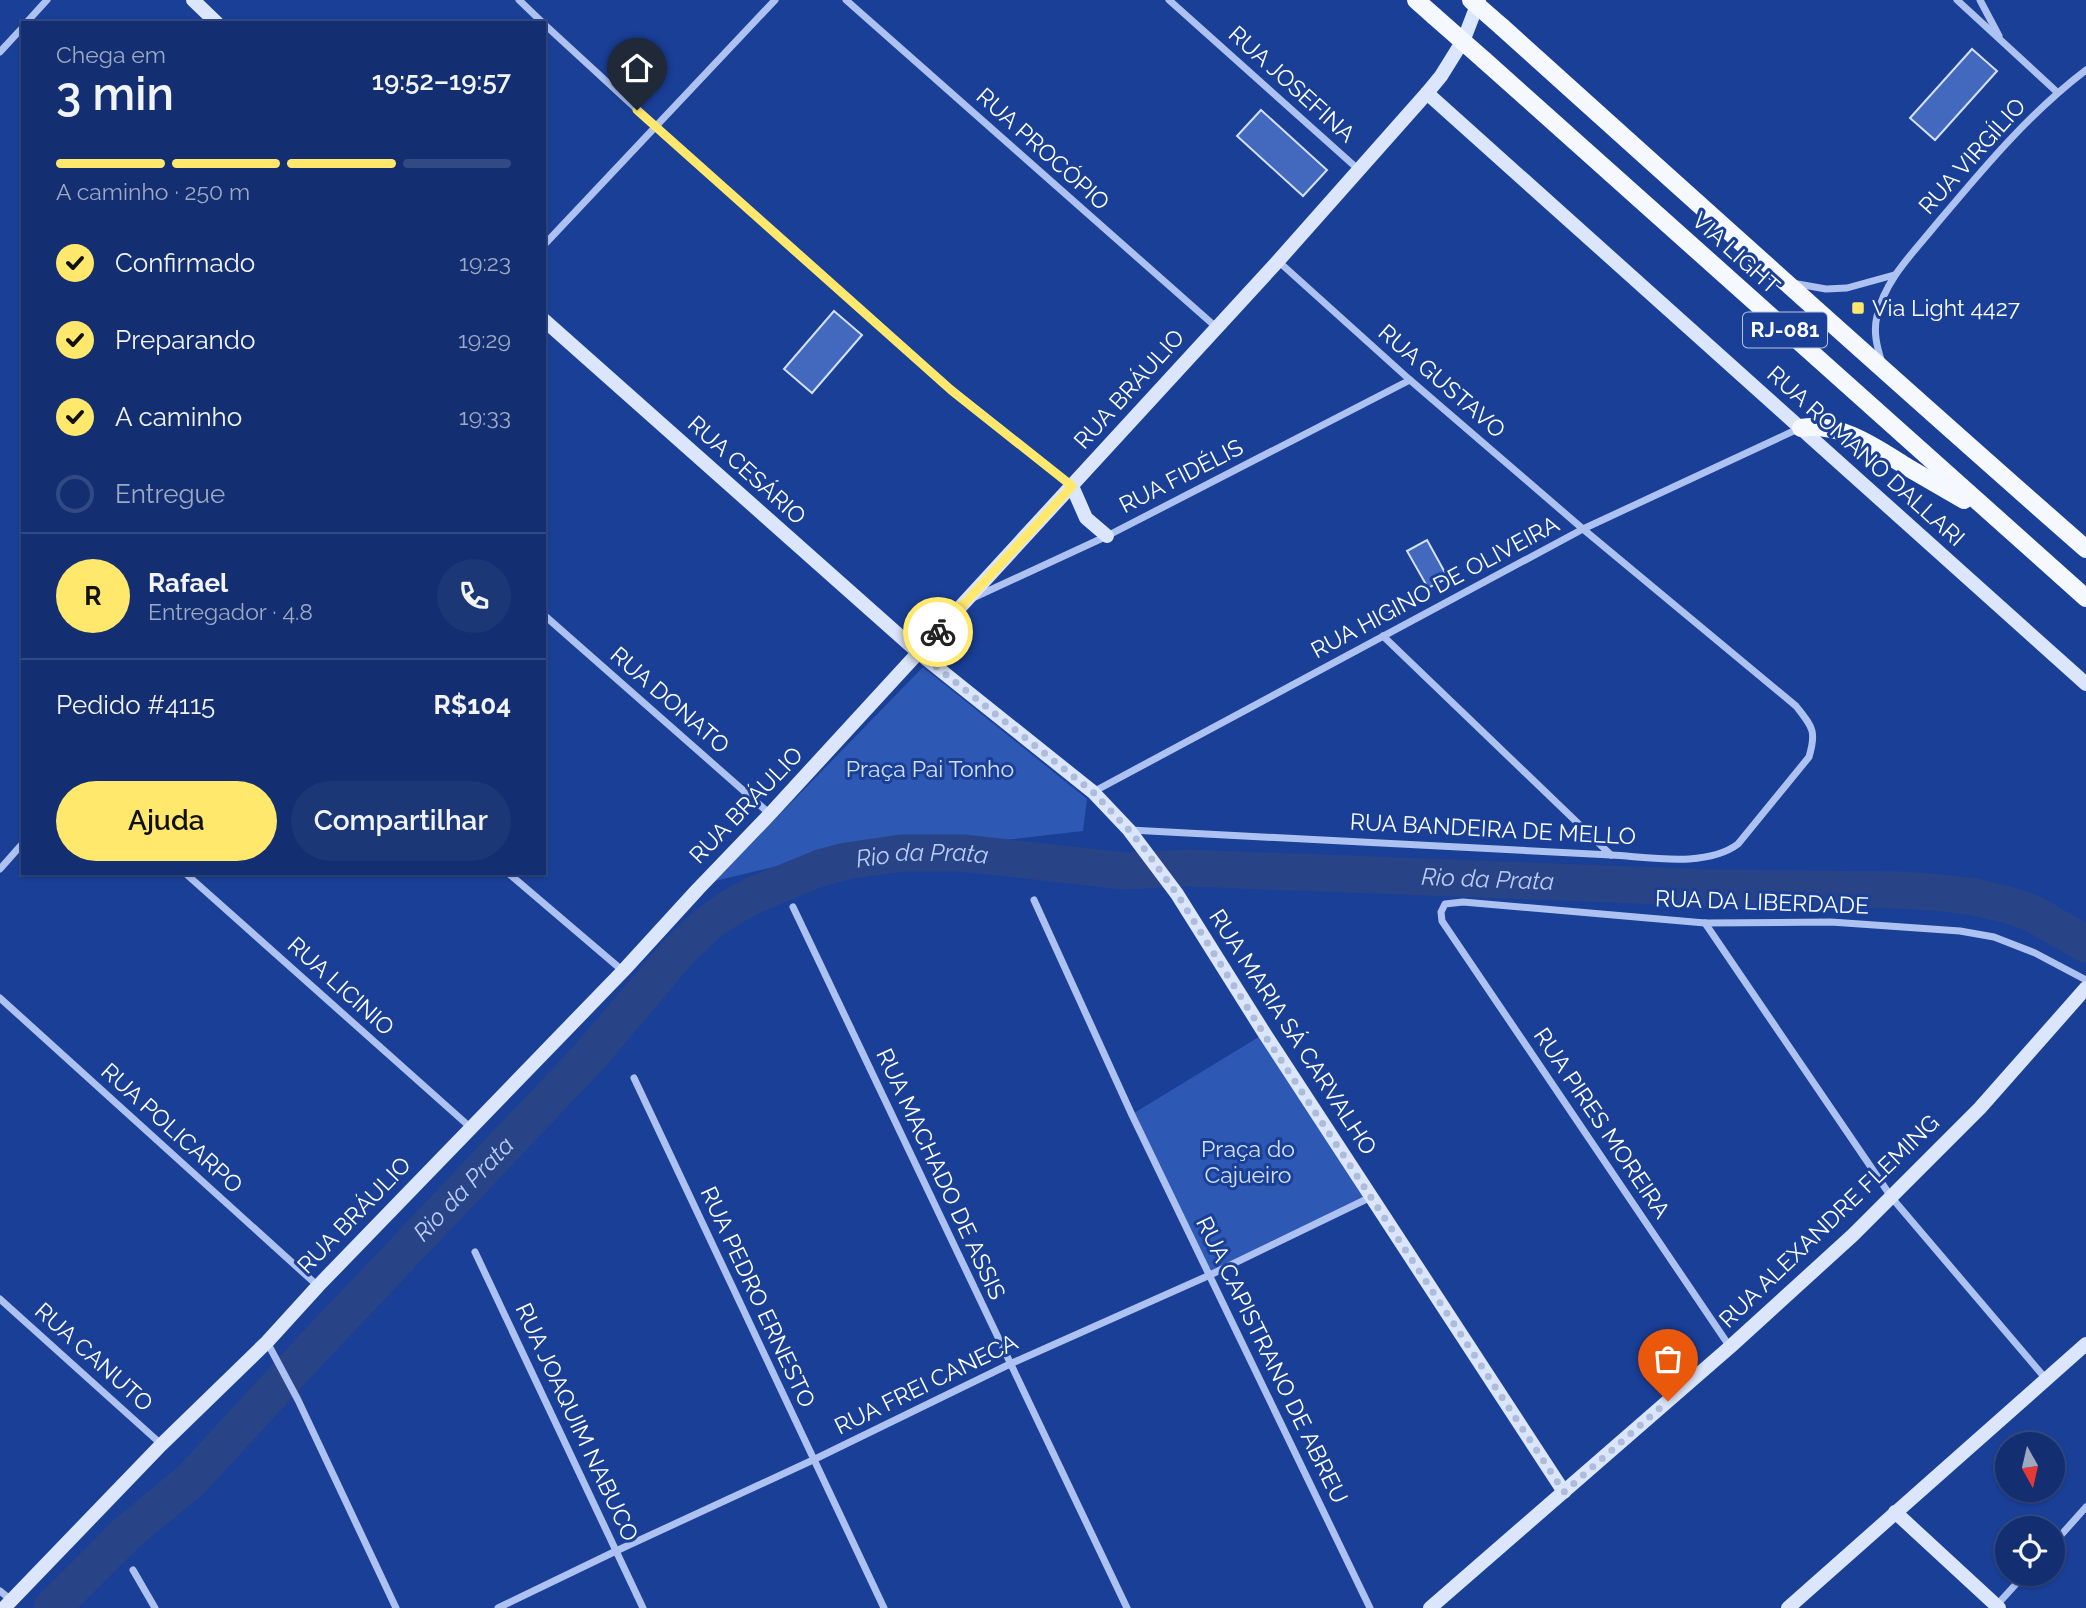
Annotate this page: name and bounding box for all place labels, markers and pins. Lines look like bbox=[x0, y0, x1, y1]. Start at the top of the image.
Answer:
pin bbox=[607, 38, 667, 110]
place label: Via Light 4427 bbox=[1872, 294, 2021, 321]
marker: Via Light 4427 bbox=[1850, 300, 1866, 316]
pin bbox=[1638, 1329, 1698, 1401]

